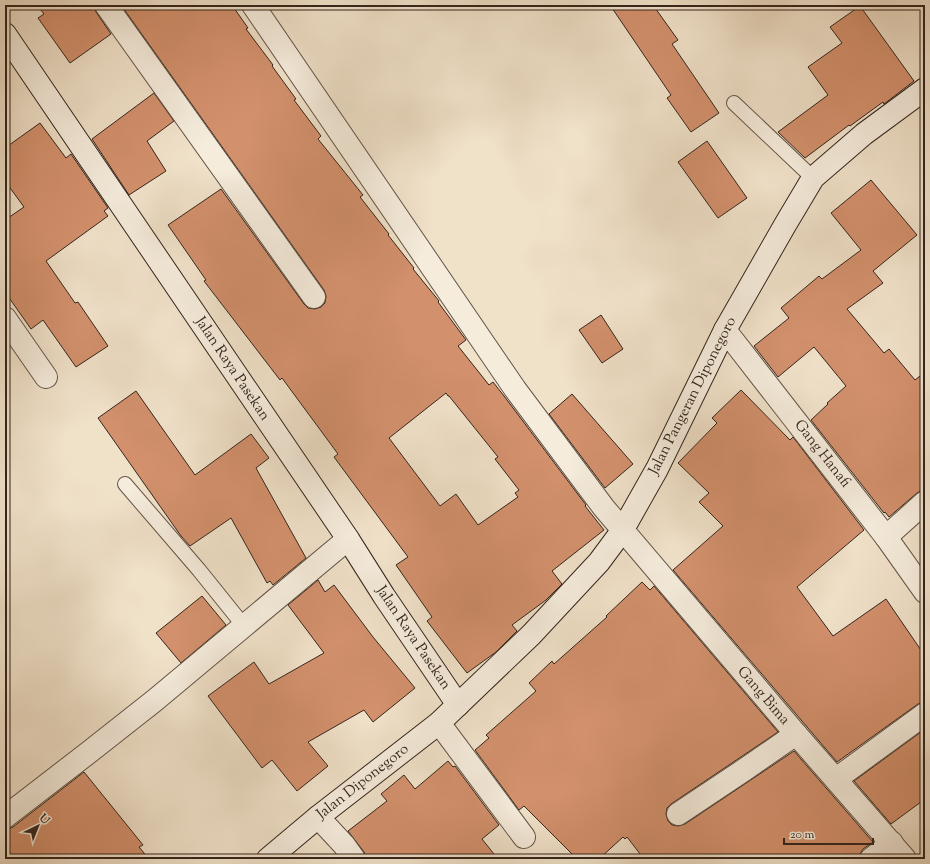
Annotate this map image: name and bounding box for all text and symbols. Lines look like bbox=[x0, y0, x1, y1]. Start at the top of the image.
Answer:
street label: Jalan Raya Pasekan bbox=[189, 312, 275, 425]
street label: Jalan Pangeran Diponegoro bbox=[644, 313, 742, 480]
street label: Gang Hanafi bbox=[789, 416, 855, 492]
street label: Jalan Raya Pasekan bbox=[370, 581, 456, 694]
street label: Gang Bima bbox=[732, 662, 794, 730]
street label: Jalan Diponegoro bbox=[312, 739, 414, 825]
north arrow bbox=[18, 806, 58, 846]
text: U bbox=[35, 810, 53, 828]
scale bar bbox=[784, 820, 873, 846]
text: 20 m bbox=[790, 826, 815, 844]

